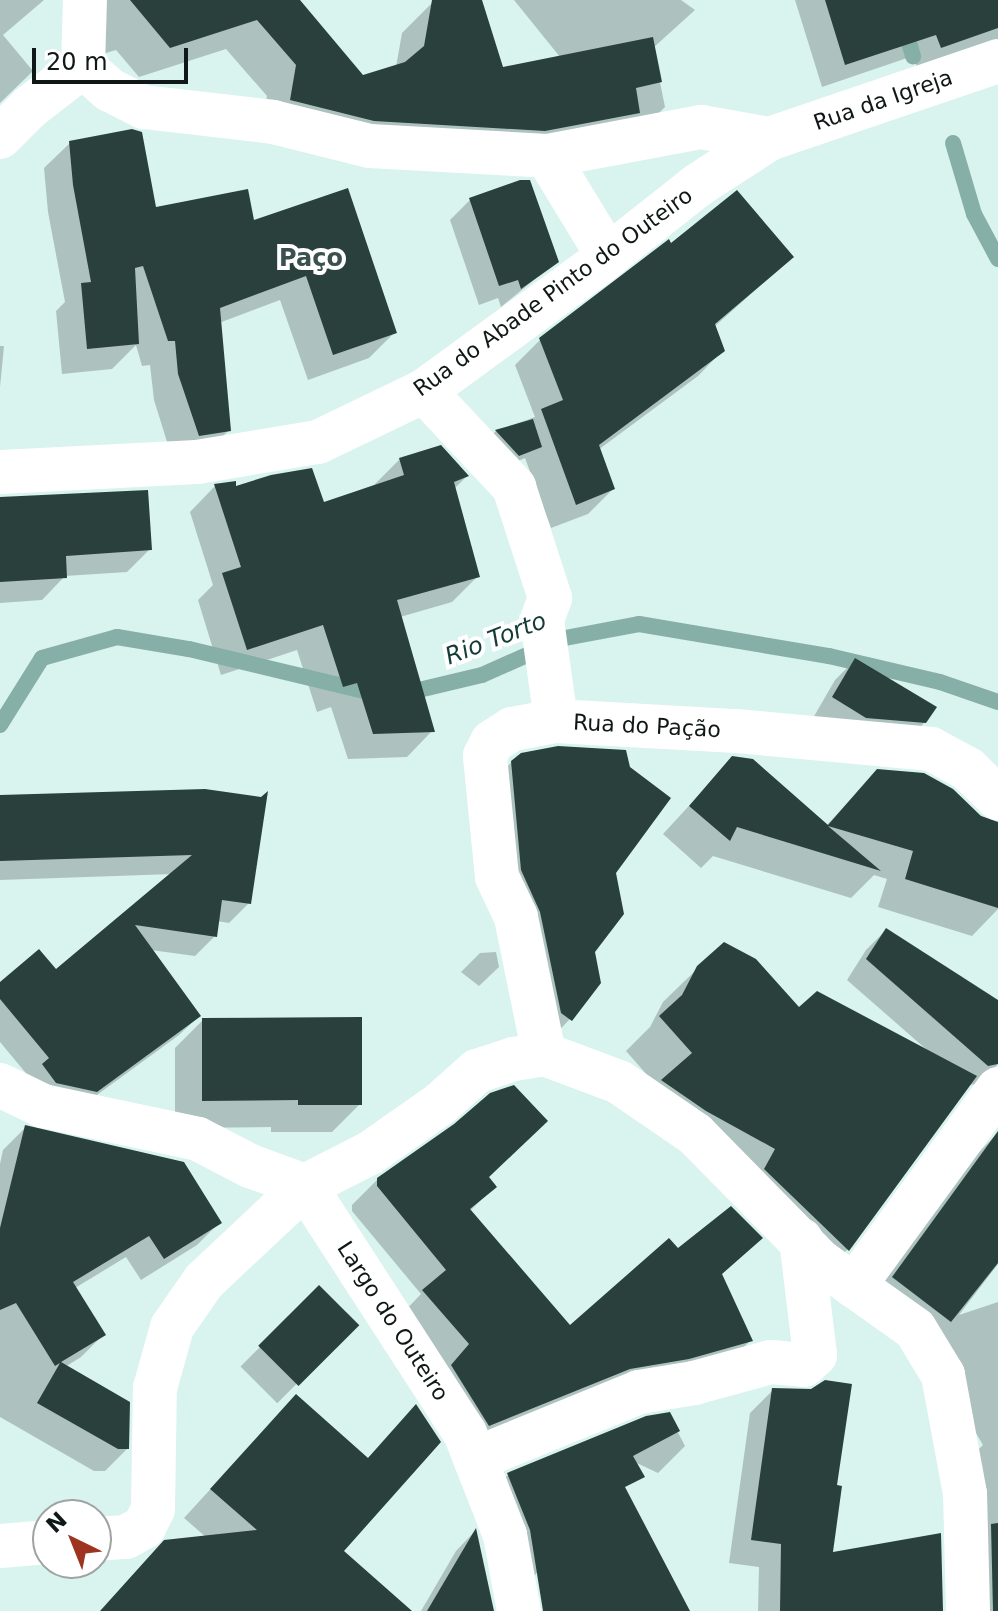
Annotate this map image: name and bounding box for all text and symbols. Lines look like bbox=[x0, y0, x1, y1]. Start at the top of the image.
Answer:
scale bar bbox=[36, 32, 192, 82]
text: 20 m bbox=[46, 48, 108, 76]
street label: Rua da Igreja bbox=[810, 64, 956, 136]
street label: Rua do Abade Pinto do Outeiro bbox=[409, 182, 697, 402]
district label: Paço bbox=[279, 245, 343, 273]
water label: Rio Torto bbox=[441, 607, 551, 671]
street label: Rua do Pação bbox=[572, 709, 722, 743]
street label: Largo do Outeiro bbox=[332, 1236, 454, 1406]
north arrow bbox=[32, 1499, 112, 1579]
text: N bbox=[41, 1507, 72, 1538]

